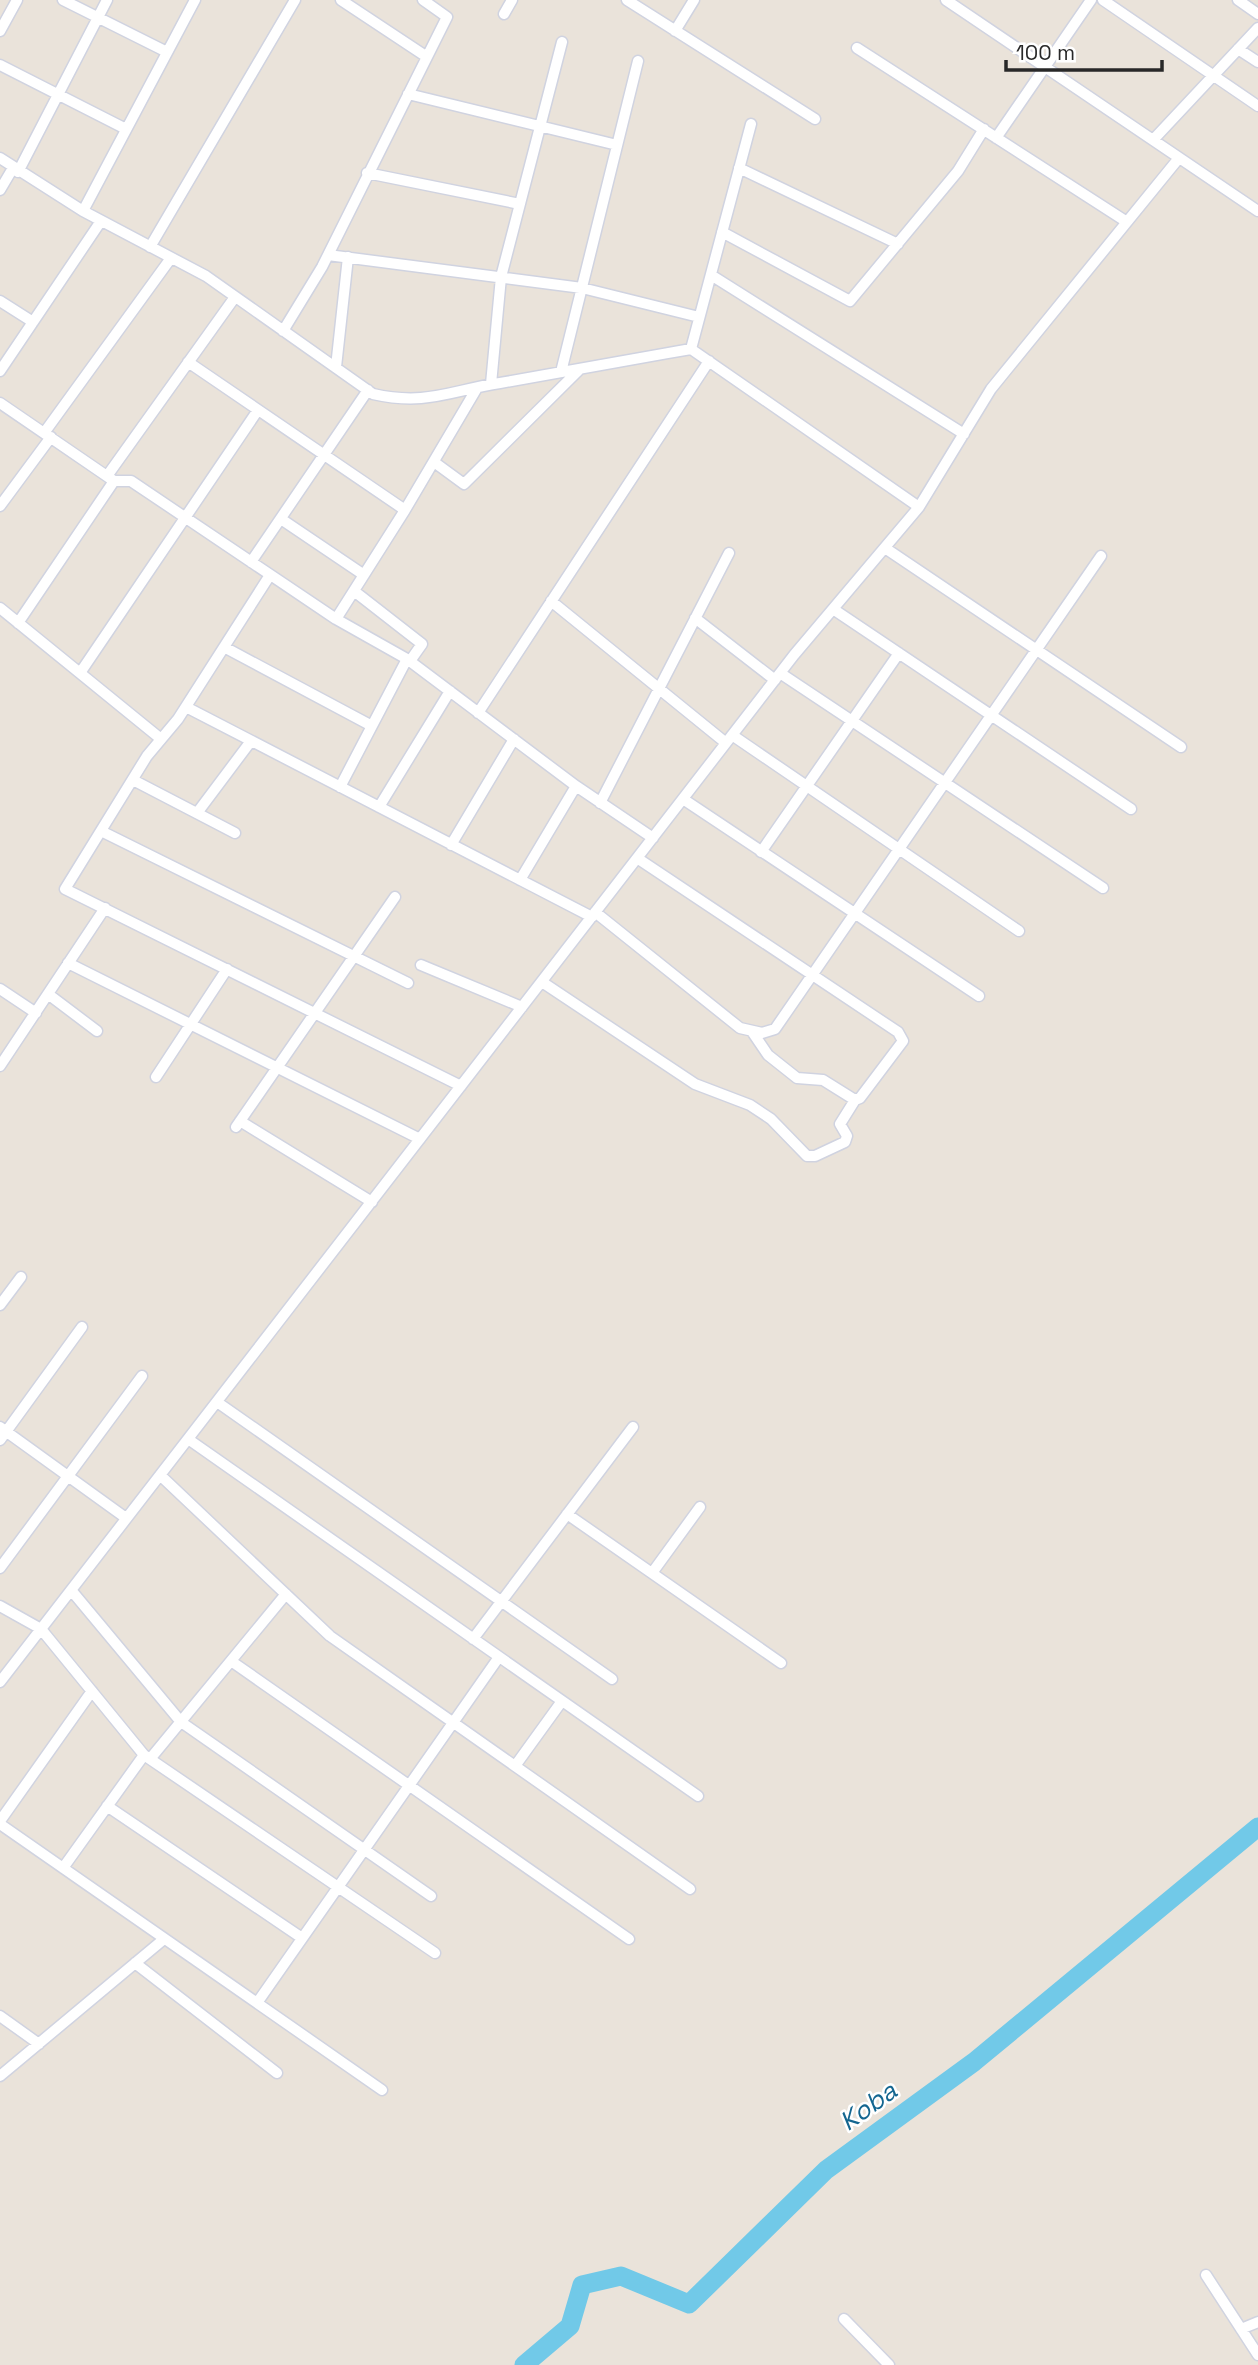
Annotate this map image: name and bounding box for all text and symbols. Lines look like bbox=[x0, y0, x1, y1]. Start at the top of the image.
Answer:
scale bar bbox=[1006, 28, 1162, 72]
text: 100 m bbox=[1016, 39, 1075, 66]
water label: Koba bbox=[832, 2073, 904, 2138]

